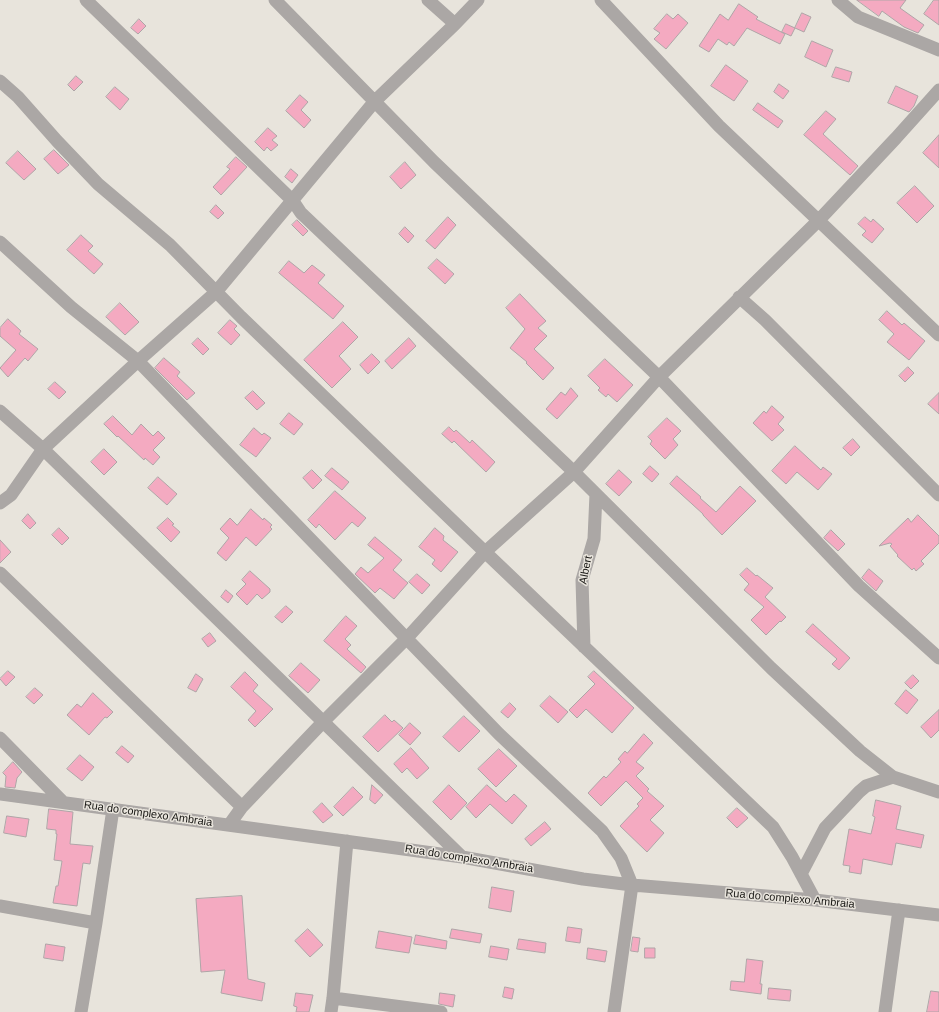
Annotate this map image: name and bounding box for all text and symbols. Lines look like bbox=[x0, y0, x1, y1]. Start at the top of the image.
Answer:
street label: Albert bbox=[577, 555, 595, 585]
street label: Rua do complexo Ambraia bbox=[83, 798, 213, 830]
street label: Rua do complexo Ambraia bbox=[404, 842, 534, 876]
street label: Rua do complexo Ambraia bbox=[725, 887, 855, 911]

